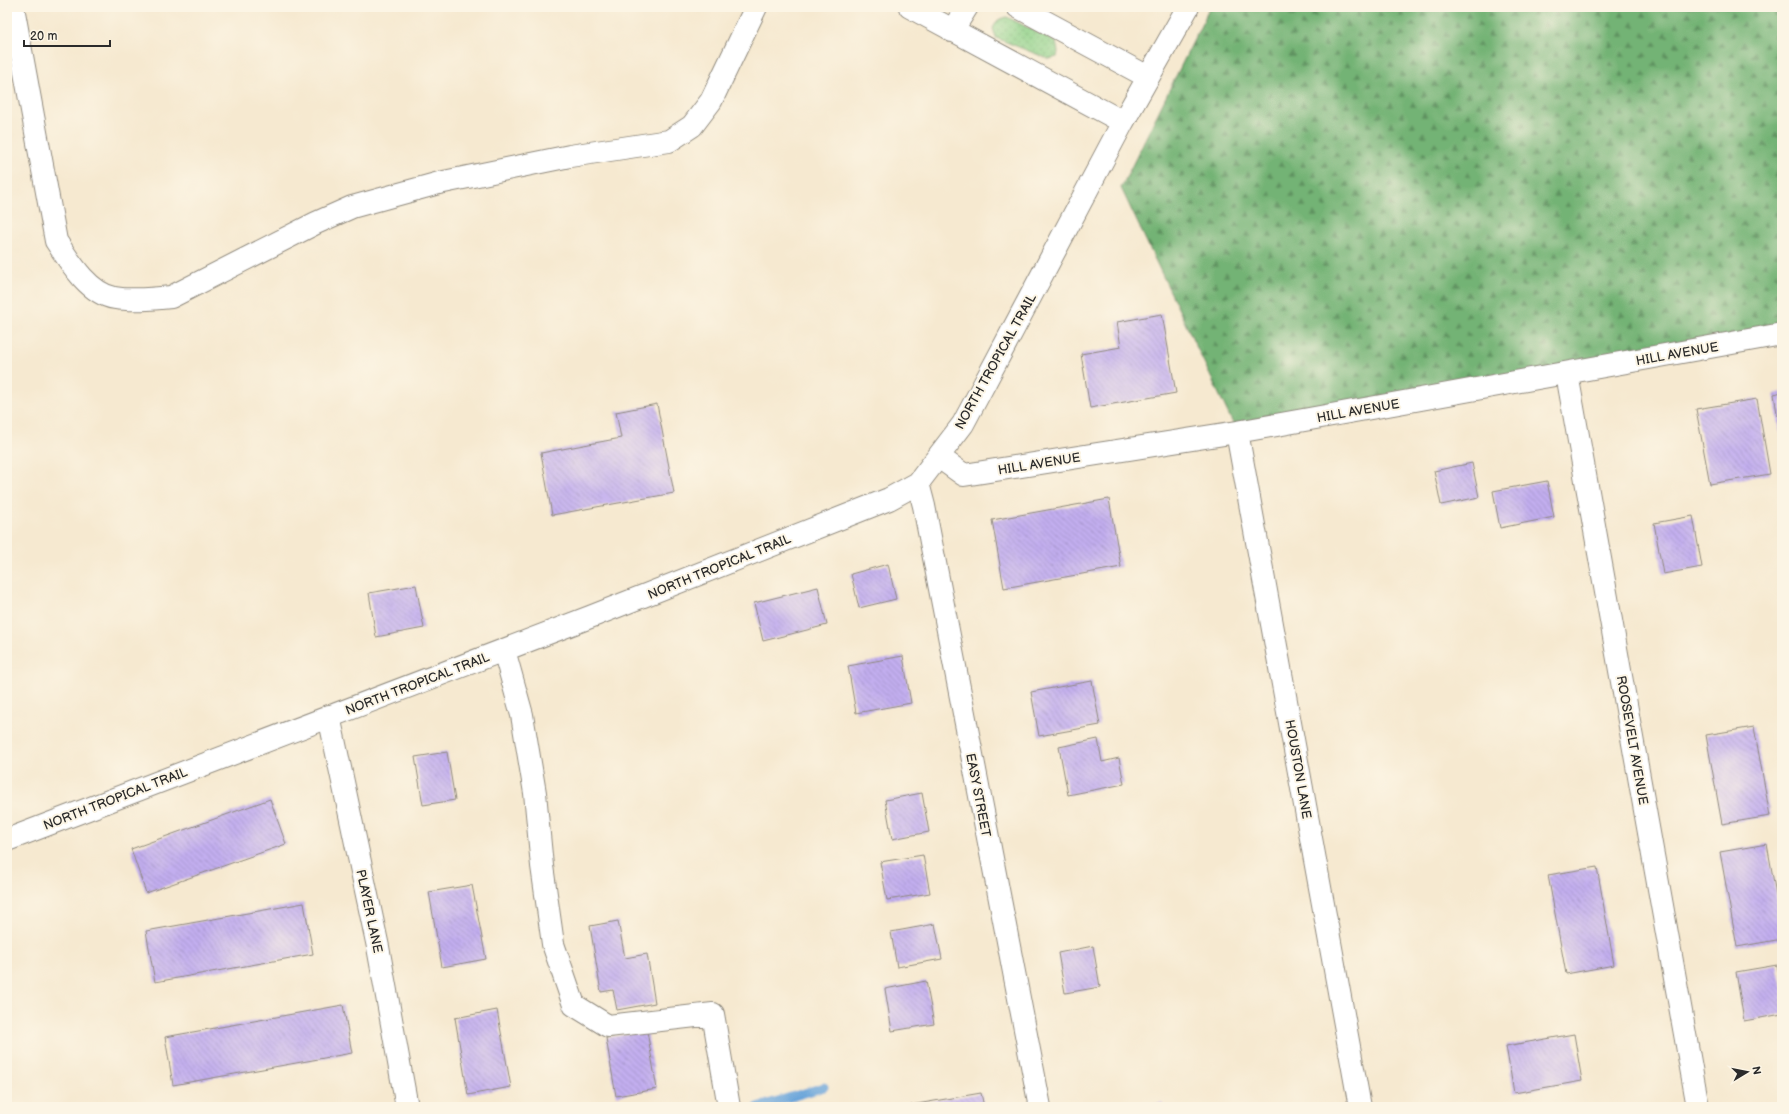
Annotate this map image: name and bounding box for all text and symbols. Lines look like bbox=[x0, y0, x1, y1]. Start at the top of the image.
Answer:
scale bar bbox=[24, 22, 110, 48]
text: 20 m bbox=[30, 29, 57, 44]
street label: NORTH TROPICAL TRAIL bbox=[952, 290, 1040, 432]
street label: HILL AVENUE bbox=[1635, 339, 1720, 369]
street label: HILL AVENUE bbox=[1316, 396, 1401, 426]
street label: HILL AVENUE bbox=[997, 450, 1082, 478]
street label: NORTH TROPICAL TRAIL bbox=[646, 531, 794, 603]
street label: NORTH TROPICAL TRAIL bbox=[343, 649, 492, 719]
street label: ROOSEVELT AVENUE bbox=[1613, 674, 1651, 806]
street label: HOUSTON LANE bbox=[1281, 718, 1315, 820]
street label: EASY STREET bbox=[962, 752, 994, 838]
street label: NORTH TROPICAL TRAIL bbox=[41, 764, 190, 834]
street label: PLAYER LANE bbox=[352, 868, 386, 955]
north arrow bbox=[1727, 1052, 1767, 1092]
text: N bbox=[1749, 1065, 1763, 1076]

